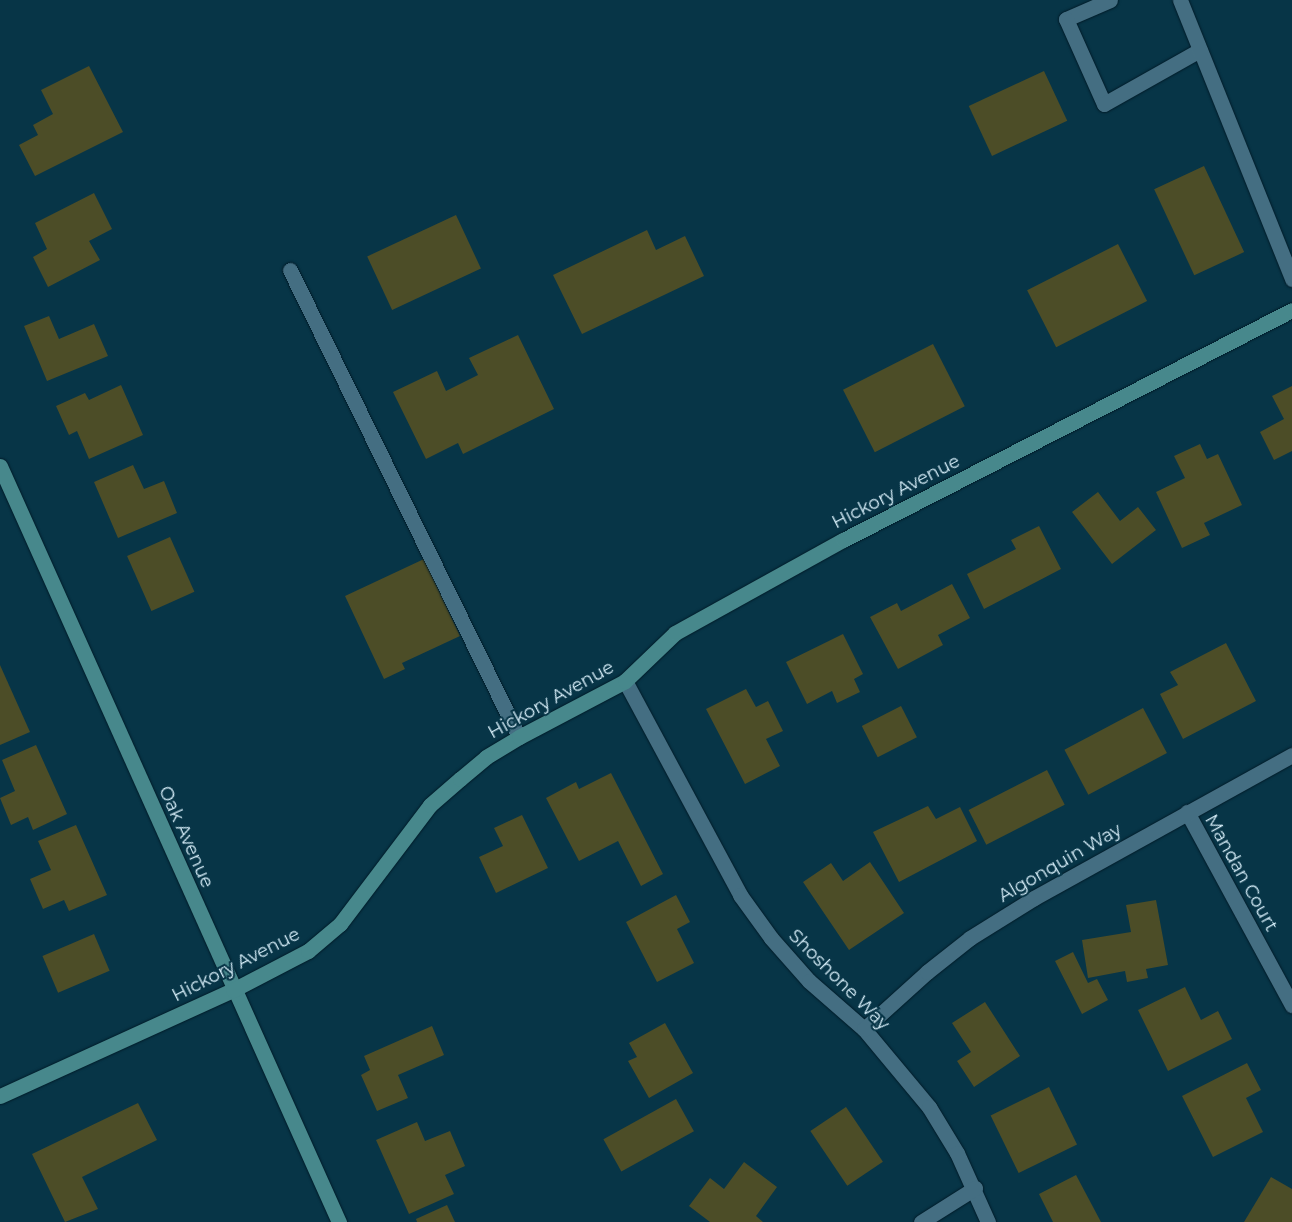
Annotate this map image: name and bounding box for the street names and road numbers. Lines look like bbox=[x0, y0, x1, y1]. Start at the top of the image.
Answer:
street label: Hickory Avenue bbox=[828, 450, 964, 534]
street label: Hickory Avenue bbox=[484, 656, 618, 744]
street label: Oak Avenue bbox=[154, 783, 218, 891]
street label: Mandan Court bbox=[1200, 811, 1282, 935]
street label: Algonquin Way bbox=[995, 819, 1125, 907]
street label: Hickory Avenue bbox=[168, 923, 304, 1007]
street label: Shoshone Way bbox=[784, 925, 894, 1035]

